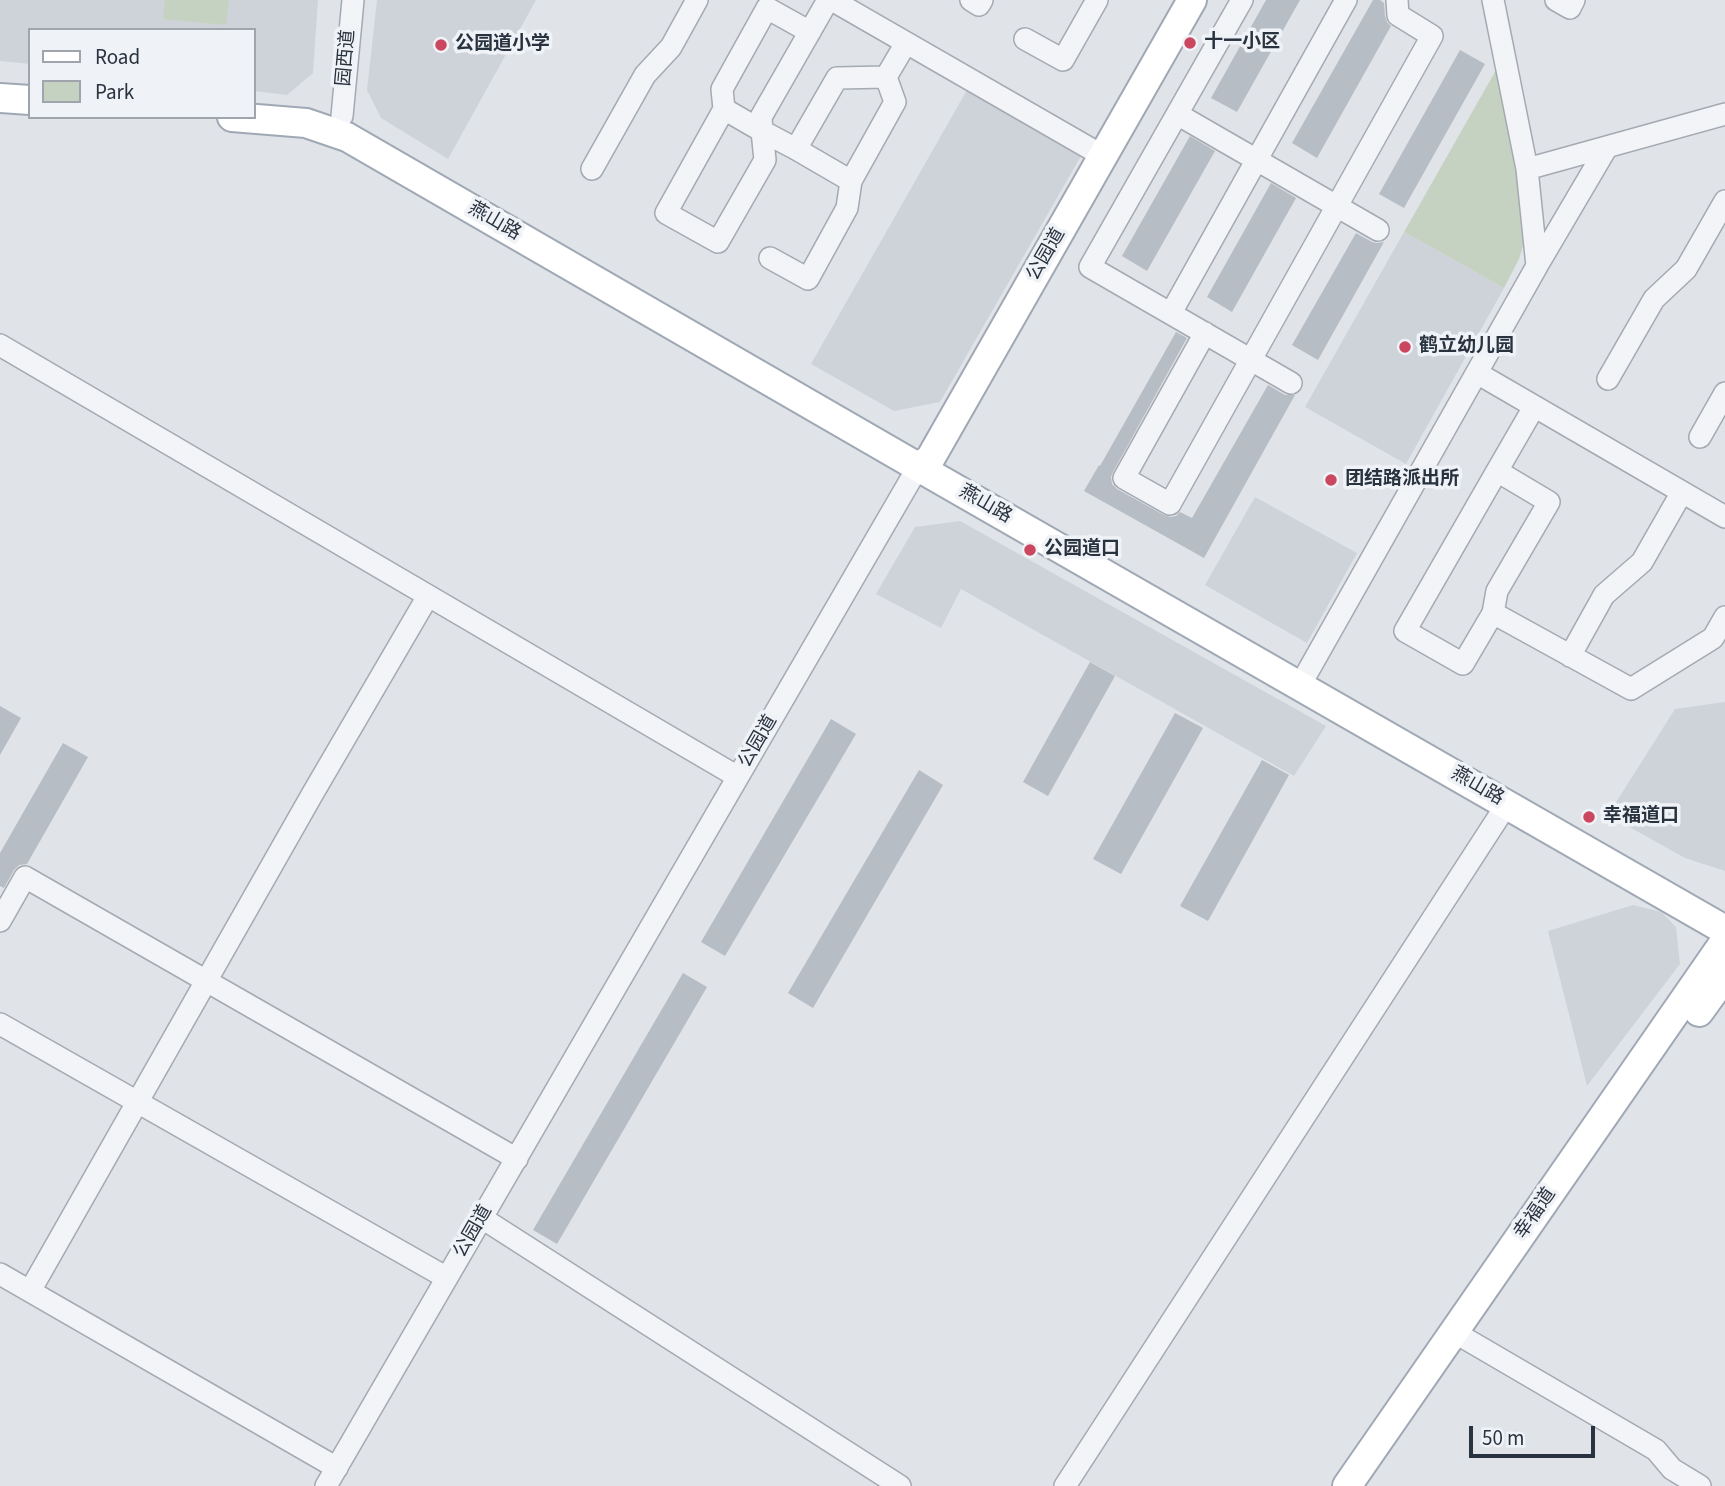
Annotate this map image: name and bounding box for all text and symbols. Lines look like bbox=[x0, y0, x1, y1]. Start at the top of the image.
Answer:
legend bbox=[28, 28, 256, 119]
street label: 园西道 bbox=[333, 29, 361, 87]
place label: 十一小区 bbox=[1204, 32, 1280, 54]
place label: 公园道小学 bbox=[455, 34, 550, 56]
marker: 十一小区 bbox=[1182, 35, 1198, 51]
marker: 公园道小学 bbox=[433, 37, 449, 53]
text: Road bbox=[95, 42, 140, 72]
text: Park bbox=[95, 77, 134, 107]
street label: 燕山路 bbox=[464, 198, 524, 246]
street label: 公园道 bbox=[1023, 225, 1071, 285]
place label: 鹤立幼儿园 bbox=[1419, 336, 1514, 358]
marker: 鹤立幼儿园 bbox=[1397, 339, 1413, 355]
place label: 团结路派出所 bbox=[1345, 469, 1459, 491]
marker: 团结路派出所 bbox=[1323, 472, 1339, 488]
street label: 燕山路 bbox=[955, 481, 1015, 529]
place label: 公园道口 bbox=[1044, 539, 1120, 561]
marker: 公园道口 bbox=[1022, 542, 1038, 558]
street label: 公园道 bbox=[735, 712, 783, 772]
street label: 燕山路 bbox=[1447, 763, 1507, 811]
place label: 幸福道口 bbox=[1603, 806, 1679, 828]
marker: 幸福道口 bbox=[1581, 809, 1597, 825]
street label: 幸福道 bbox=[1510, 1184, 1562, 1244]
street label: 公园道 bbox=[450, 1202, 498, 1262]
scale bar bbox=[1473, 1412, 1599, 1456]
text: 50 m bbox=[1482, 1423, 1524, 1453]

